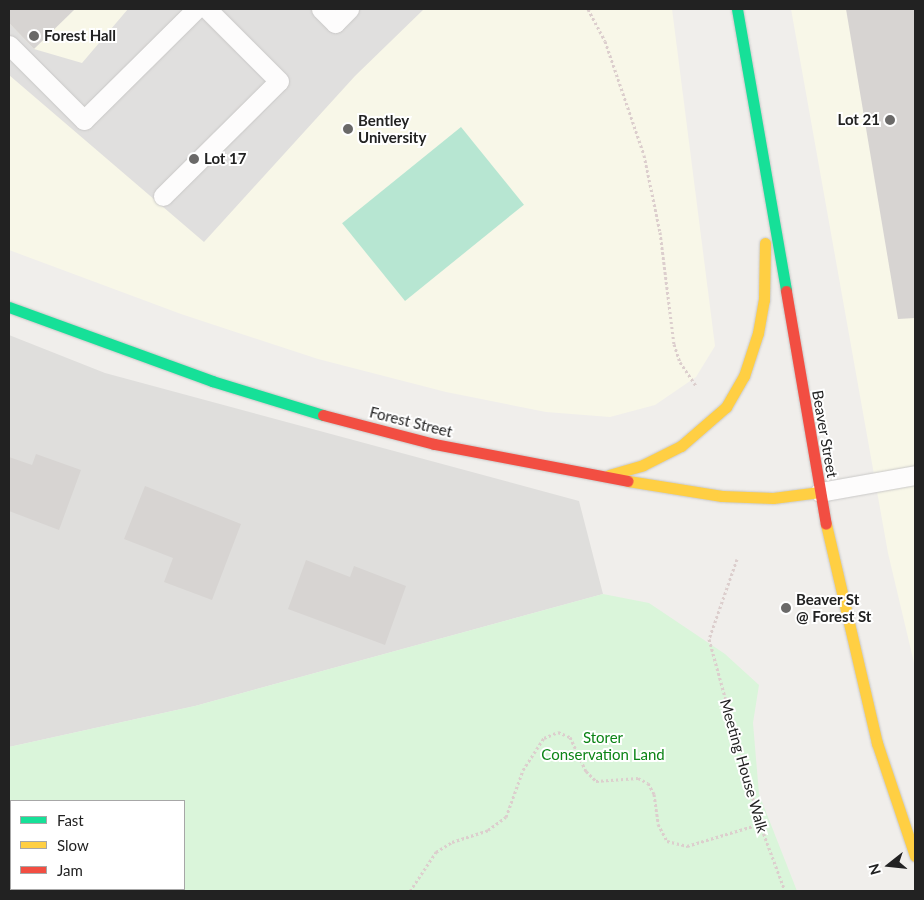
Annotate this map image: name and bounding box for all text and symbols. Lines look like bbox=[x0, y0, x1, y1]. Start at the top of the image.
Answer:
place label: Forest Hall bbox=[44, 27, 116, 45]
marker: Forest Hall bbox=[28, 30, 40, 42]
place label: Bentley University bbox=[358, 111, 426, 146]
place label: Lot 21 bbox=[838, 111, 880, 129]
marker: Lot 21 bbox=[884, 114, 896, 126]
marker: Bentley University bbox=[342, 123, 354, 135]
place label: Lot 17 bbox=[204, 150, 246, 168]
marker: Lot 17 bbox=[188, 153, 200, 165]
street label: Beaver Street bbox=[808, 389, 842, 479]
street label: Forest Street bbox=[368, 403, 454, 441]
place label: Beaver St @ Forest St bbox=[796, 590, 871, 625]
marker: Beaver St @ Forest St bbox=[780, 602, 792, 614]
street label: Meeting House Walk bbox=[716, 697, 772, 835]
park label: Storer Conservation Land bbox=[541, 728, 665, 763]
legend bbox=[10, 800, 185, 890]
text: Fast bbox=[57, 811, 84, 829]
text: Slow bbox=[57, 836, 89, 854]
north arrow bbox=[864, 840, 914, 890]
text: Jam bbox=[57, 861, 83, 879]
text: N bbox=[864, 862, 884, 877]

